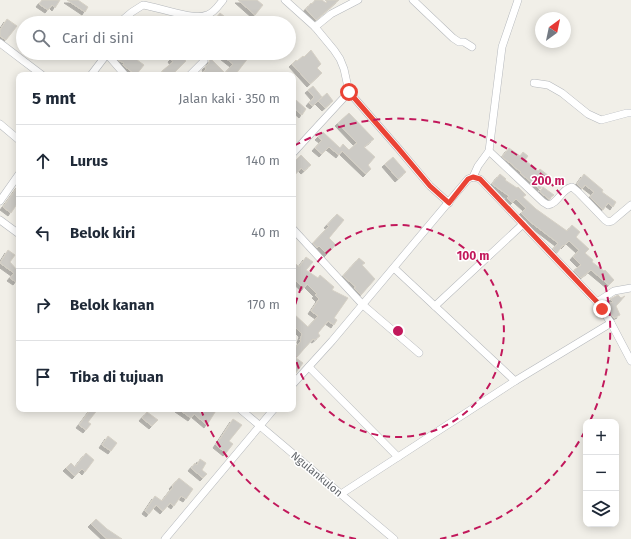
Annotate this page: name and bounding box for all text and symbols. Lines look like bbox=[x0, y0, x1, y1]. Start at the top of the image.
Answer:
north arrow bbox=[535, 12, 571, 48]
search box bbox=[16, 16, 296, 60]
icon: search bbox=[30, 27, 52, 49]
text: Cari di sini bbox=[62, 29, 134, 47]
route start bbox=[340, 83, 358, 101]
text: 5 mnt bbox=[32, 88, 76, 109]
text: Jalan kaki · 350 m bbox=[179, 91, 280, 106]
icon: ahead bbox=[32, 150, 54, 172]
text: Lurus bbox=[70, 152, 108, 170]
text: 140 m bbox=[246, 153, 280, 168]
text: 200 m bbox=[531, 174, 565, 188]
icon: left bbox=[32, 222, 54, 244]
text: Belok kiri bbox=[70, 224, 135, 242]
text: 40 m bbox=[251, 225, 280, 240]
text: 100 m bbox=[457, 249, 489, 263]
icon: right bbox=[32, 294, 54, 316]
text: Belok kanan bbox=[70, 296, 154, 314]
text: 170 m bbox=[247, 297, 280, 312]
route end bbox=[593, 300, 611, 318]
centre of rings bbox=[391, 324, 405, 338]
icon: arrive bbox=[32, 366, 54, 388]
text: Tiba di tujuan bbox=[70, 368, 164, 386]
map controls bbox=[583, 419, 619, 527]
button: + bbox=[583, 419, 619, 455]
street label: Ngulankulon bbox=[288, 449, 345, 500]
button: − bbox=[583, 455, 619, 491]
button: layers bbox=[583, 491, 619, 527]

